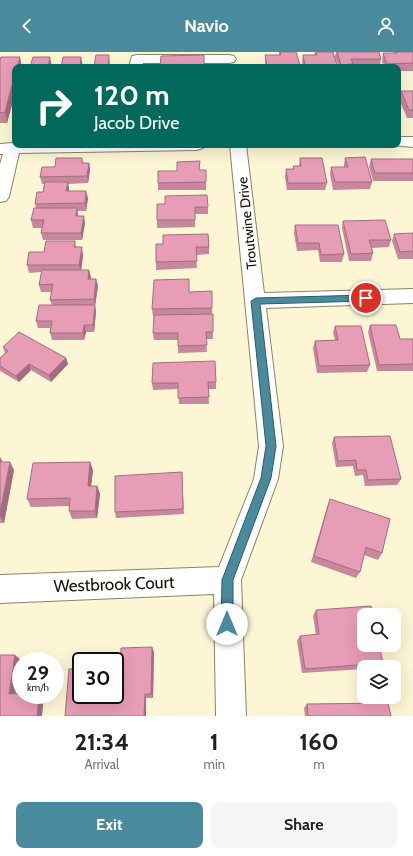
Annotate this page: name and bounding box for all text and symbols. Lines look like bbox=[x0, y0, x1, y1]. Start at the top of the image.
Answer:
icon: back bbox=[16, 15, 38, 37]
text: Navio bbox=[184, 15, 229, 37]
icon: person bbox=[375, 15, 397, 37]
text: 120 m bbox=[94, 78, 170, 112]
icon: right bbox=[28, 80, 80, 132]
text: Jacob Drive bbox=[94, 112, 179, 134]
street label: Troutwine Drive bbox=[233, 176, 261, 270]
pin bbox=[349, 281, 383, 315]
icon: arrive bbox=[355, 287, 377, 309]
street label: Westbrook Court bbox=[53, 572, 175, 596]
position arrow bbox=[206, 603, 248, 645]
map controls bbox=[357, 608, 401, 704]
button: search bbox=[357, 608, 401, 652]
speed limit sign: 30 bbox=[72, 652, 124, 704]
button: layers bbox=[357, 660, 401, 704]
text: 29 bbox=[27, 661, 49, 685]
text: km/h bbox=[27, 681, 49, 694]
text: 21:34 bbox=[74, 727, 129, 756]
text: 1 bbox=[210, 727, 219, 756]
text: 160 bbox=[299, 727, 339, 756]
text: Arrival bbox=[84, 756, 119, 772]
text: min bbox=[203, 756, 225, 772]
text: m bbox=[313, 756, 325, 772]
button: Exit bbox=[16, 802, 203, 848]
button: Share bbox=[211, 802, 397, 848]

